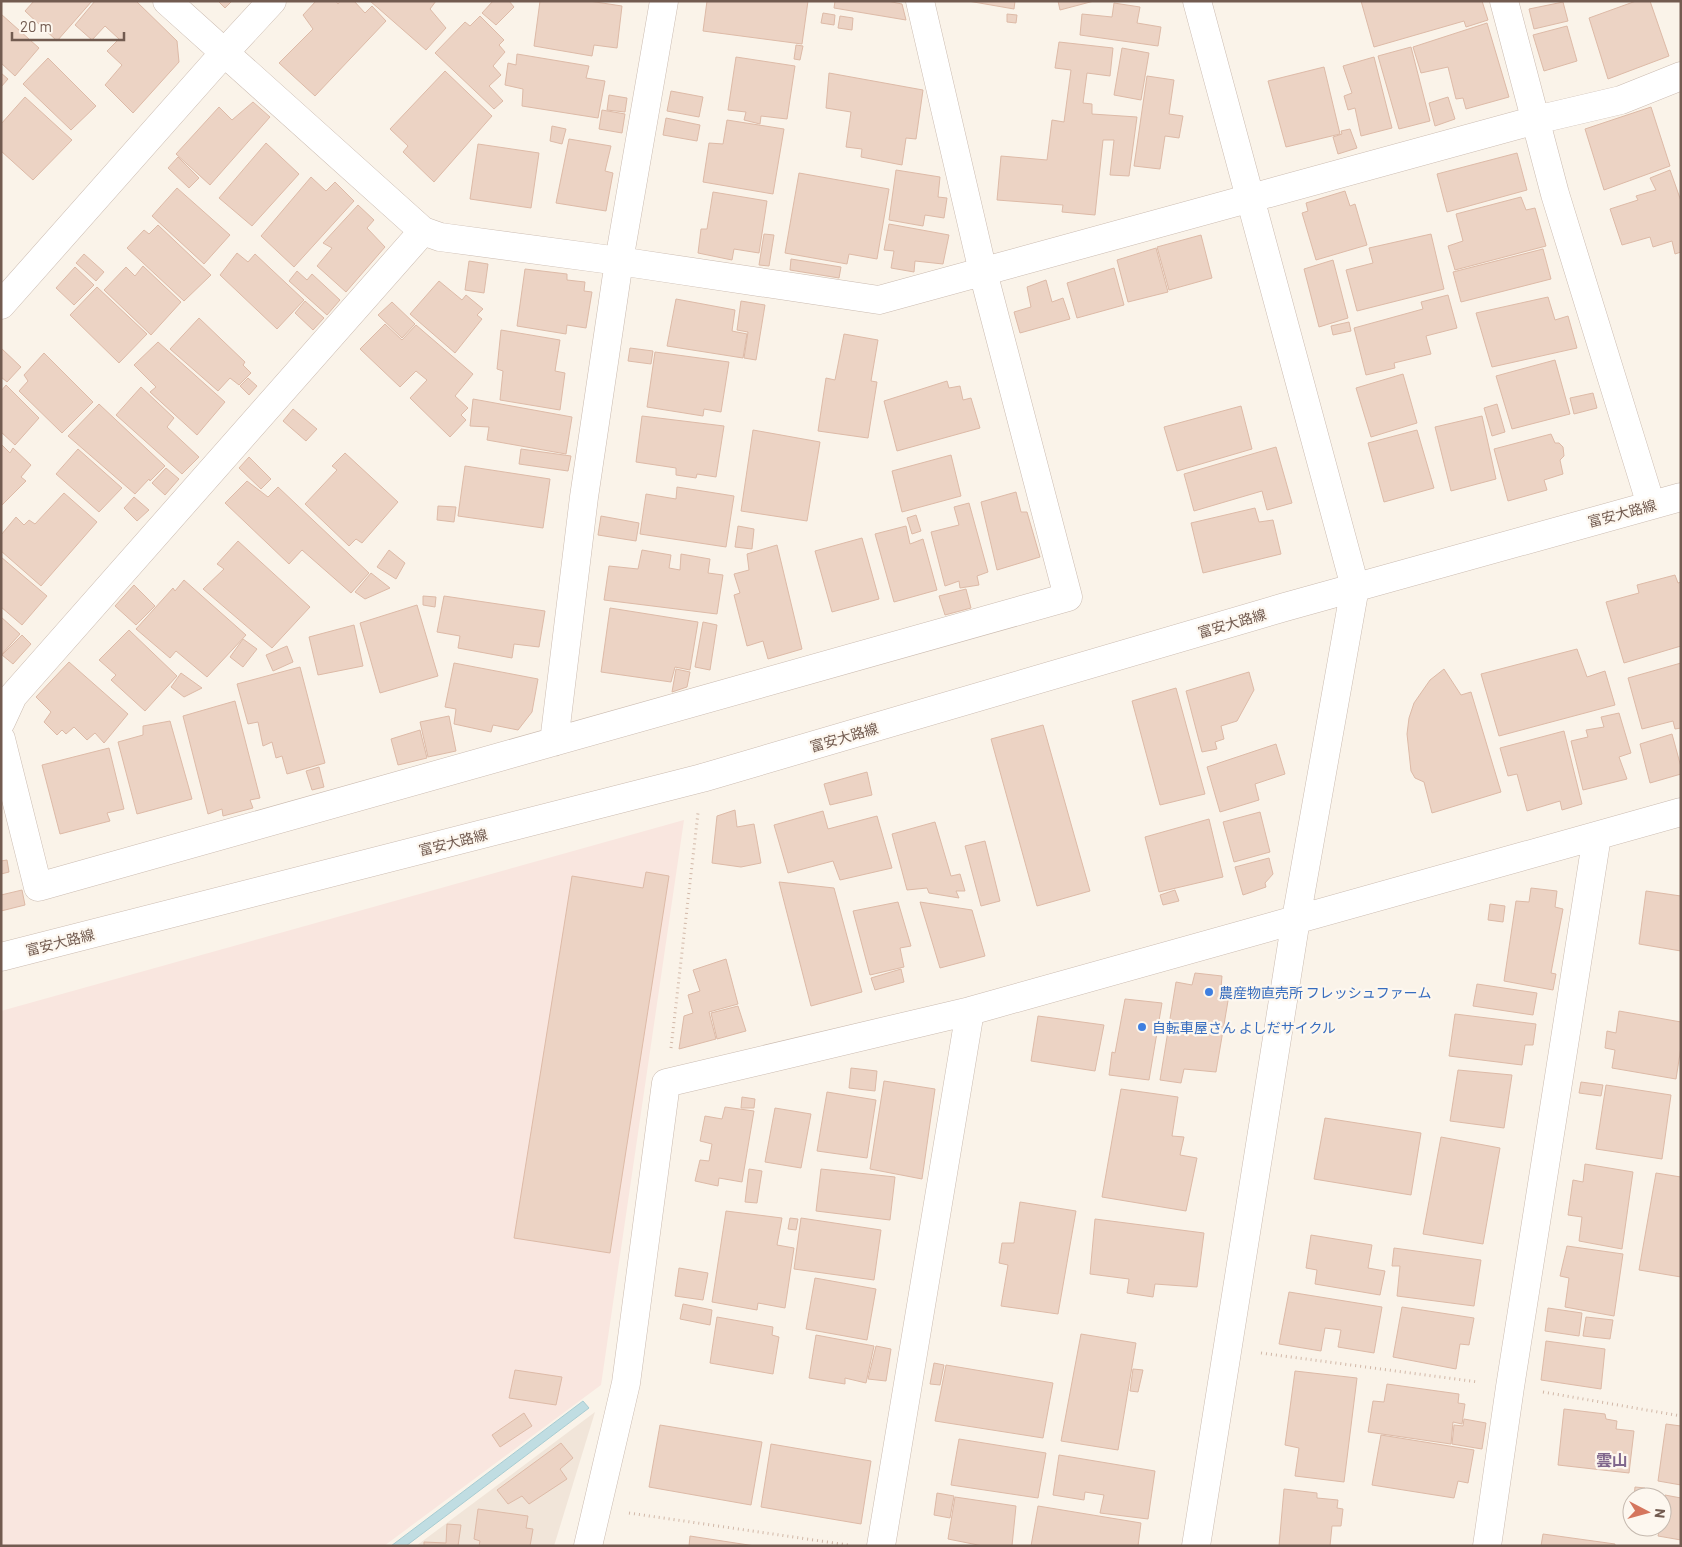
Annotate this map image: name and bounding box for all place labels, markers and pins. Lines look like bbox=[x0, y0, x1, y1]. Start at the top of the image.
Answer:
place label: 農産物直売所 フレッシュファーム bbox=[1219, 984, 1431, 1001]
marker: 農産物直売所 フレッシュファーム bbox=[1203, 986, 1215, 998]
place label: 自転車屋さん よしだサイクル bbox=[1152, 1019, 1336, 1036]
marker: 自転車屋さん よしだサイクル bbox=[1136, 1021, 1148, 1033]

